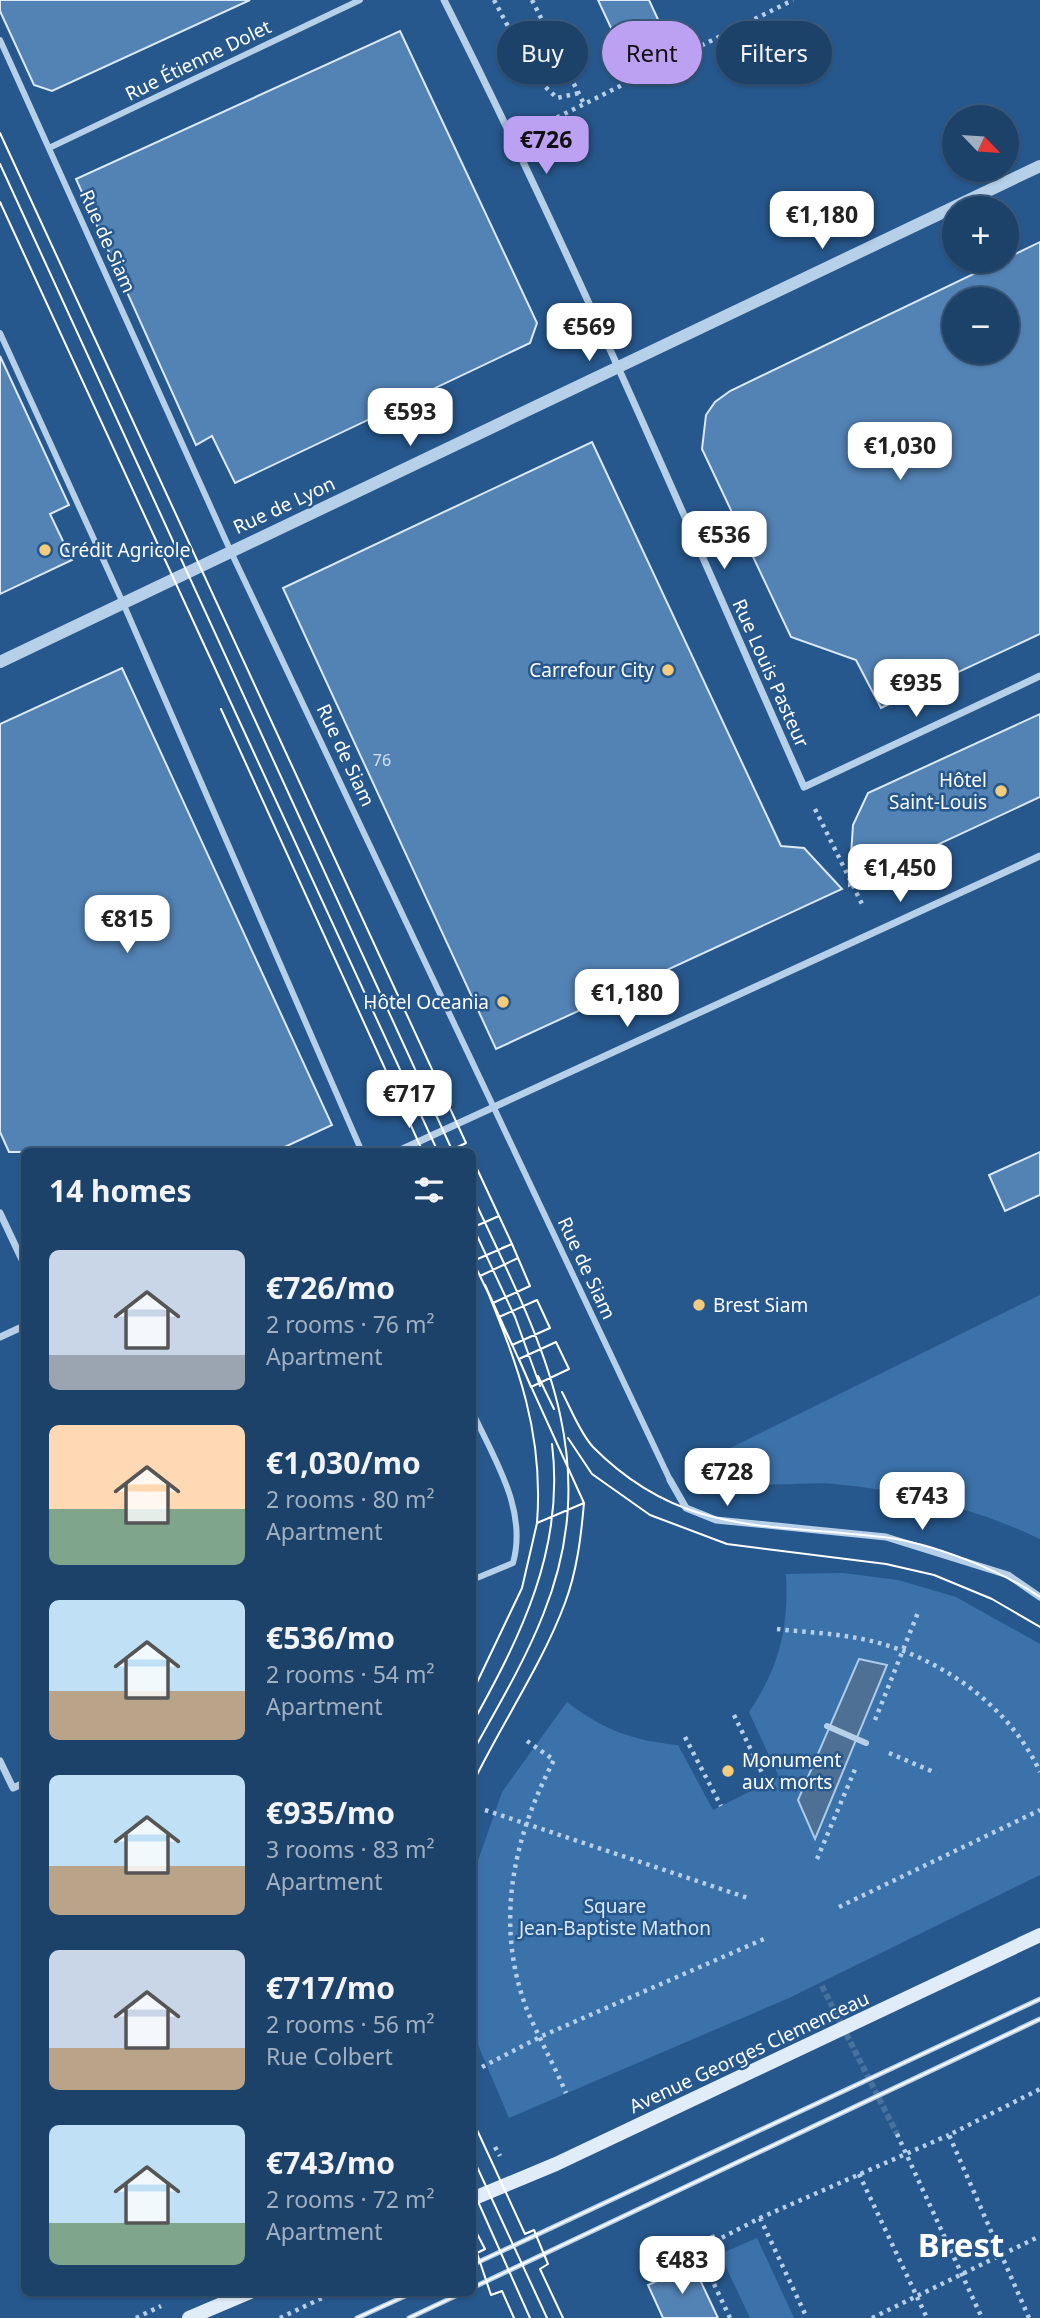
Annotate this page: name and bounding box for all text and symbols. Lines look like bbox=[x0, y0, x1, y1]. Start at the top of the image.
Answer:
street label: Rue Étienne Dolet bbox=[121, 13, 275, 107]
chip: Buy bbox=[497, 21, 588, 84]
chip: Rent bbox=[602, 21, 702, 84]
chip: Filters bbox=[716, 21, 832, 84]
north arrow bbox=[942, 105, 1018, 182]
map controls bbox=[942, 105, 1019, 364]
pin: €726 bbox=[505, 116, 587, 176]
text: €726 bbox=[520, 123, 572, 155]
street label: Rue de Siam bbox=[74, 185, 142, 297]
pin: €1,180 bbox=[765, 191, 879, 251]
button: + bbox=[942, 196, 1019, 273]
text: €1,180 bbox=[786, 198, 858, 230]
button: − bbox=[942, 287, 1019, 364]
pin: €569 bbox=[548, 304, 630, 363]
text: €569 bbox=[563, 310, 615, 342]
pin: €593 bbox=[369, 388, 451, 448]
text: €593 bbox=[384, 395, 436, 427]
pin: €1,030 bbox=[843, 422, 957, 482]
text: €1,030 bbox=[864, 429, 936, 461]
street label: Rue de Lyon bbox=[229, 470, 339, 540]
pin: €536 bbox=[683, 512, 765, 571]
text: €536 bbox=[698, 518, 750, 550]
place label: Crédit Agricole bbox=[59, 537, 190, 563]
marker: Crédit Agricole bbox=[37, 542, 53, 558]
street label: Rue Louis Pasteur bbox=[727, 595, 815, 751]
place label: Carrefour City bbox=[529, 657, 654, 683]
pin: €935 bbox=[875, 660, 957, 719]
marker: Carrefour City bbox=[660, 662, 676, 678]
text: €935 bbox=[890, 666, 942, 698]
street label: Rue de Siam bbox=[311, 700, 381, 810]
house number: 76 bbox=[373, 749, 391, 771]
place label: Hôtel Saint-Louis bbox=[889, 767, 987, 815]
marker: Hôtel Saint-Louis bbox=[993, 783, 1009, 799]
pin: €1,450 bbox=[843, 844, 957, 904]
text: €1,450 bbox=[864, 851, 936, 883]
pin: €815 bbox=[86, 895, 168, 955]
text: €815 bbox=[101, 902, 153, 934]
pin: €1,180 bbox=[570, 970, 684, 1029]
text: €1,180 bbox=[591, 976, 663, 1008]
place label: Hôtel Oceania bbox=[363, 989, 489, 1015]
marker: Hôtel Oceania bbox=[495, 994, 511, 1010]
pin: €717 bbox=[368, 1070, 450, 1130]
text: €717 bbox=[383, 1077, 435, 1109]
text: 14 homes bbox=[49, 1170, 192, 1211]
icon: filters bbox=[410, 1171, 448, 1209]
street label: Rue de Siam bbox=[552, 1213, 622, 1323]
text: €726/mo bbox=[266, 1267, 395, 1308]
icon: home bbox=[105, 1278, 189, 1362]
place label: Brest Siam bbox=[713, 1292, 808, 1318]
marker: Brest Siam bbox=[691, 1297, 707, 1313]
text: 2 rooms · 76 m² bbox=[266, 1308, 435, 1340]
text: Apartment bbox=[266, 1340, 383, 1372]
text: €1,030/mo bbox=[266, 1442, 421, 1483]
pin: €728 bbox=[686, 1448, 768, 1508]
icon: home bbox=[105, 1453, 189, 1537]
text: €728 bbox=[701, 1455, 753, 1487]
pin: €743 bbox=[881, 1472, 963, 1532]
text: €743 bbox=[896, 1479, 948, 1511]
text: 2 rooms · 80 m² bbox=[266, 1483, 435, 1515]
text: Apartment bbox=[266, 1515, 383, 1547]
text: €536/mo bbox=[266, 1617, 395, 1658]
icon: home bbox=[105, 1628, 189, 1712]
text: 2 rooms · 54 m² bbox=[266, 1658, 435, 1690]
text: Apartment bbox=[266, 1690, 383, 1722]
place label: Monument aux morts bbox=[742, 1747, 841, 1795]
marker: Monument aux morts bbox=[720, 1763, 736, 1779]
text: €935/mo bbox=[266, 1792, 395, 1833]
icon: home bbox=[105, 1803, 189, 1887]
text: 3 rooms · 83 m² bbox=[266, 1833, 435, 1865]
text: Apartment bbox=[266, 1865, 383, 1897]
park label: Square Jean-Baptiste Mathon bbox=[517, 1893, 711, 1941]
text: €717/mo bbox=[266, 1967, 395, 2008]
icon: home bbox=[105, 1978, 189, 2062]
street label: Avenue Georges Clemenceau bbox=[625, 1985, 873, 2119]
text: 2 rooms · 56 m² bbox=[266, 2008, 435, 2040]
text: Rue Colbert bbox=[266, 2040, 393, 2072]
text: €743/mo bbox=[266, 2142, 395, 2183]
icon: home bbox=[105, 2153, 189, 2237]
text: 2 rooms · 72 m² bbox=[266, 2183, 435, 2215]
text: Apartment bbox=[266, 2215, 383, 2247]
district label: Brest bbox=[918, 2222, 1004, 2267]
pin: €483 bbox=[641, 2236, 723, 2296]
text: €483 bbox=[656, 2243, 708, 2275]

